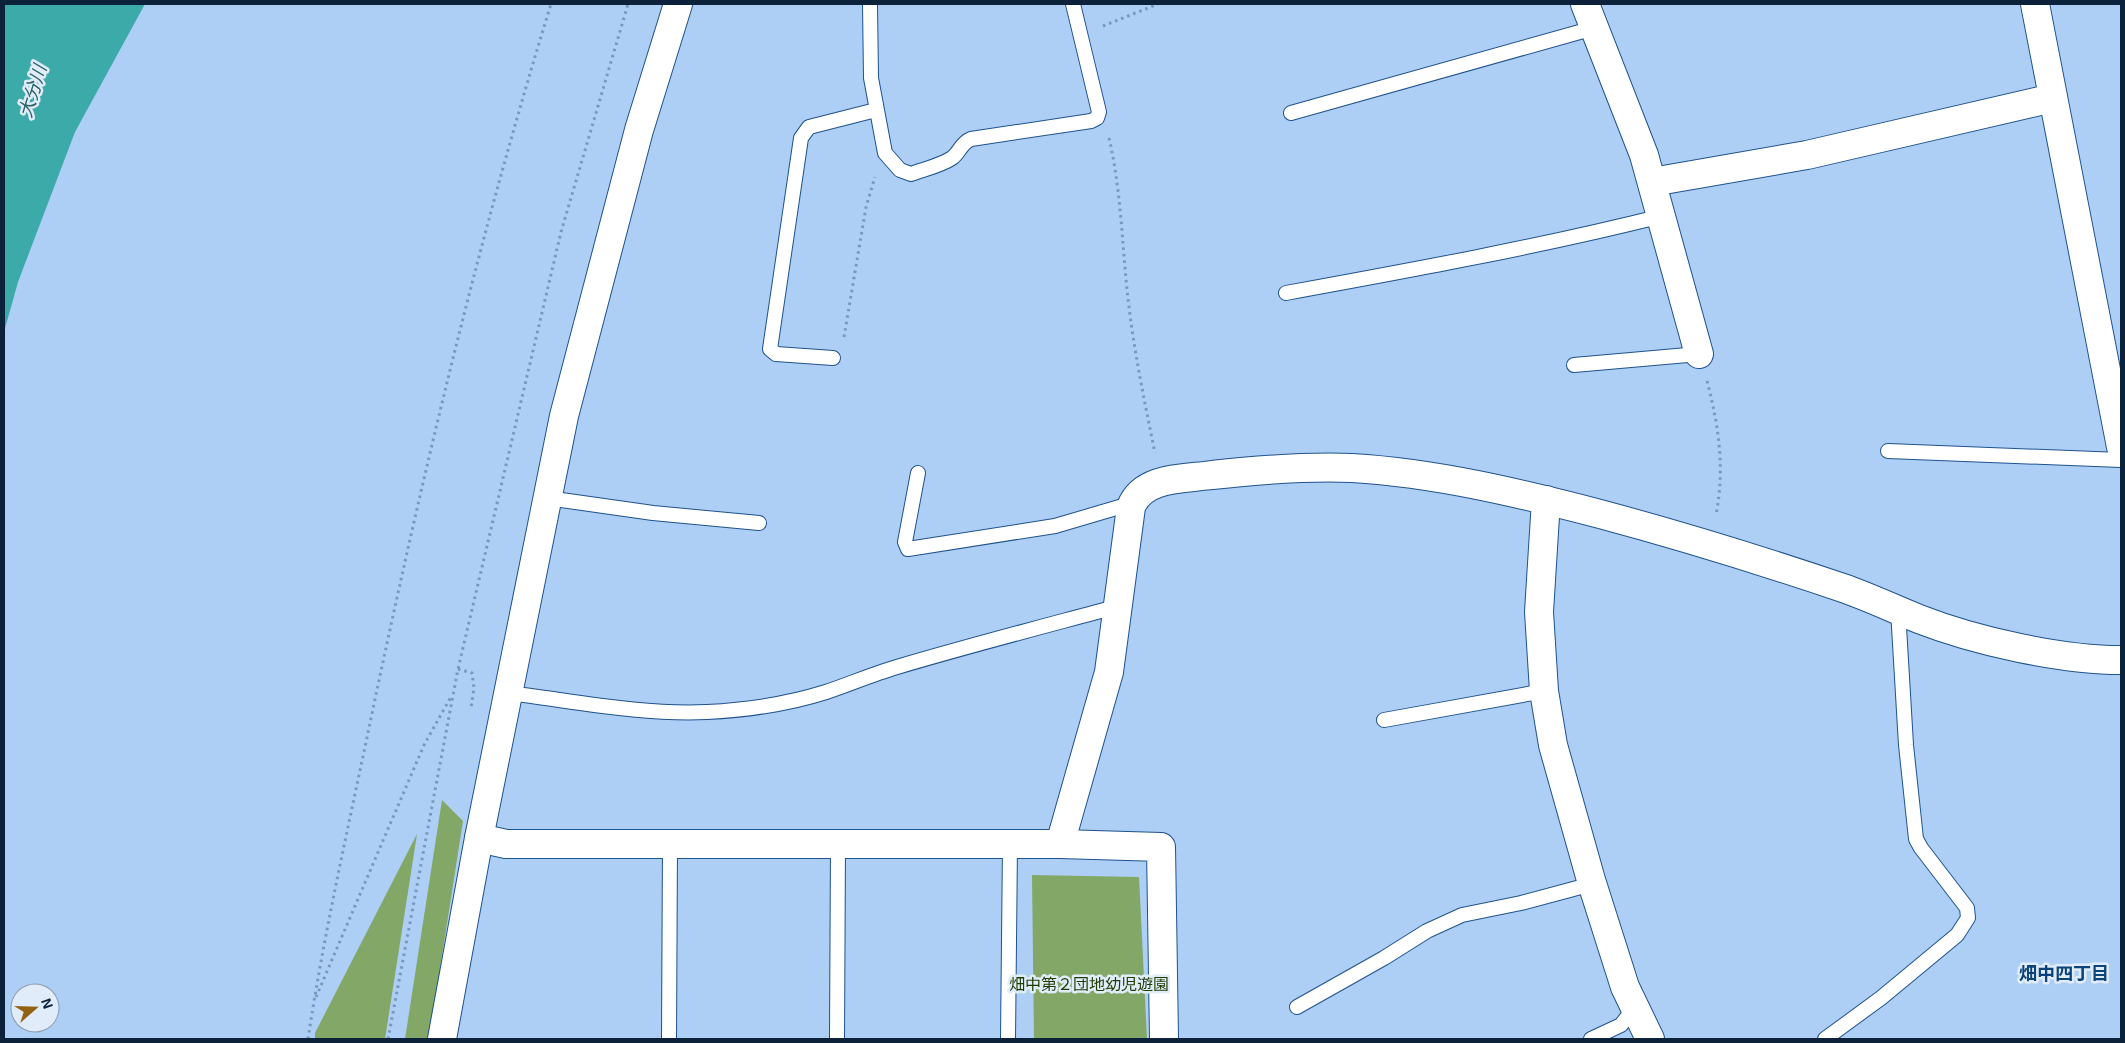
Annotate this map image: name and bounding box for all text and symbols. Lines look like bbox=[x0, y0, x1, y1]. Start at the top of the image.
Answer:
water label: 大分川 bbox=[14, 60, 51, 120]
district label: 畑中四丁目 bbox=[2019, 962, 2109, 984]
park label: 畑中第２団地幼児遊園 bbox=[1009, 974, 1169, 993]
north arrow bbox=[10, 983, 60, 1033]
text: N bbox=[38, 996, 57, 1011]

